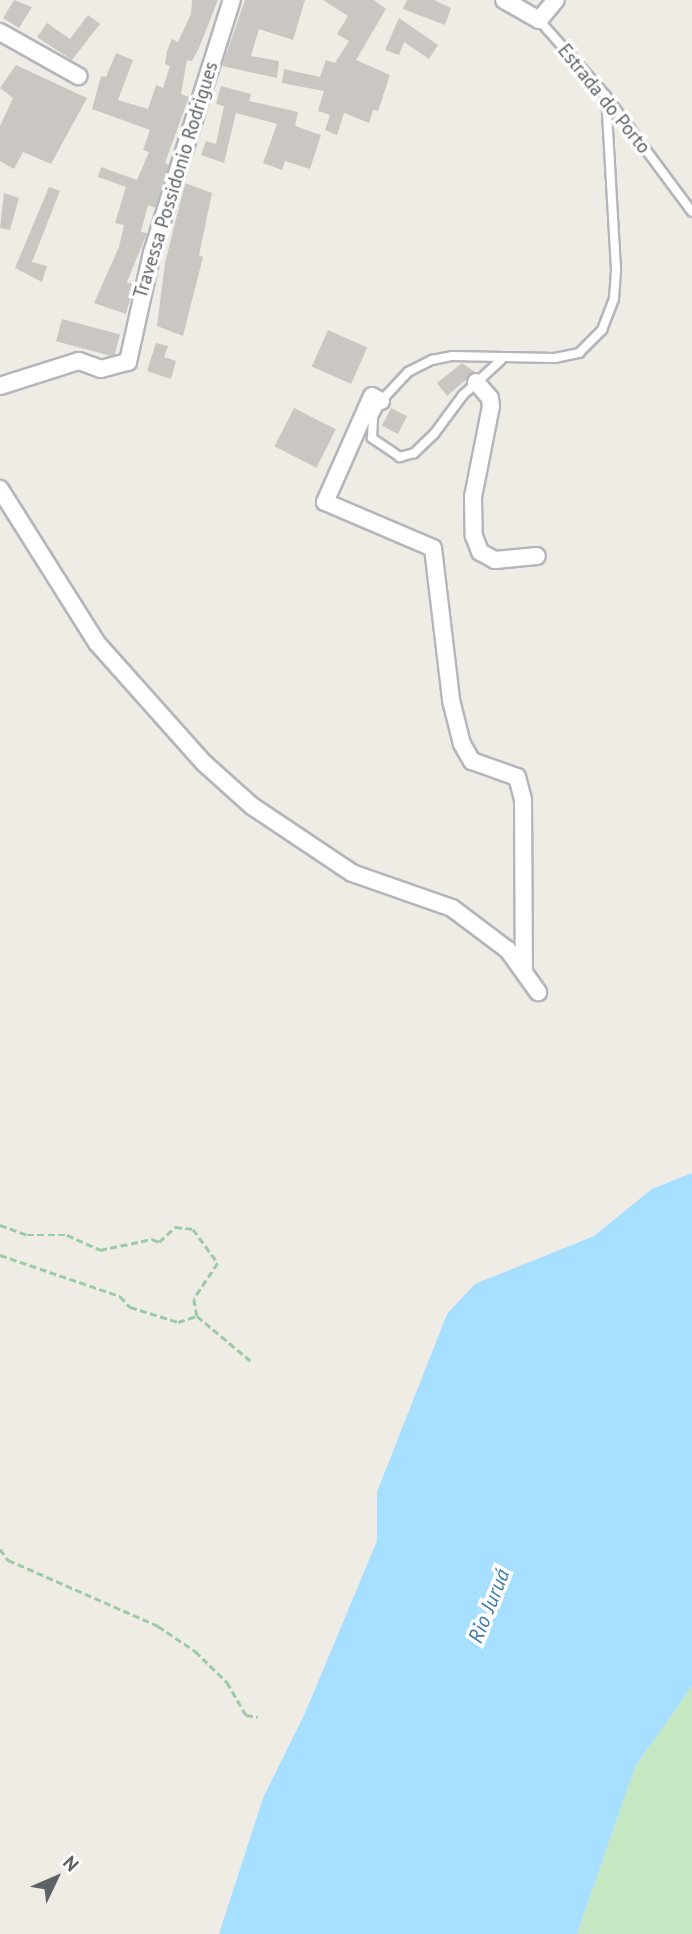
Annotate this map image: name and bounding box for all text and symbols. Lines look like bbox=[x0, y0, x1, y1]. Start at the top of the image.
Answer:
street label: Estrada do Porto bbox=[553, 40, 655, 158]
street label: Travessa Possidonio Rodrigues bbox=[129, 59, 223, 301]
water label: Rio Juruá bbox=[463, 1565, 515, 1647]
north arrow bbox=[21, 1843, 91, 1913]
text: N bbox=[58, 1851, 84, 1876]

